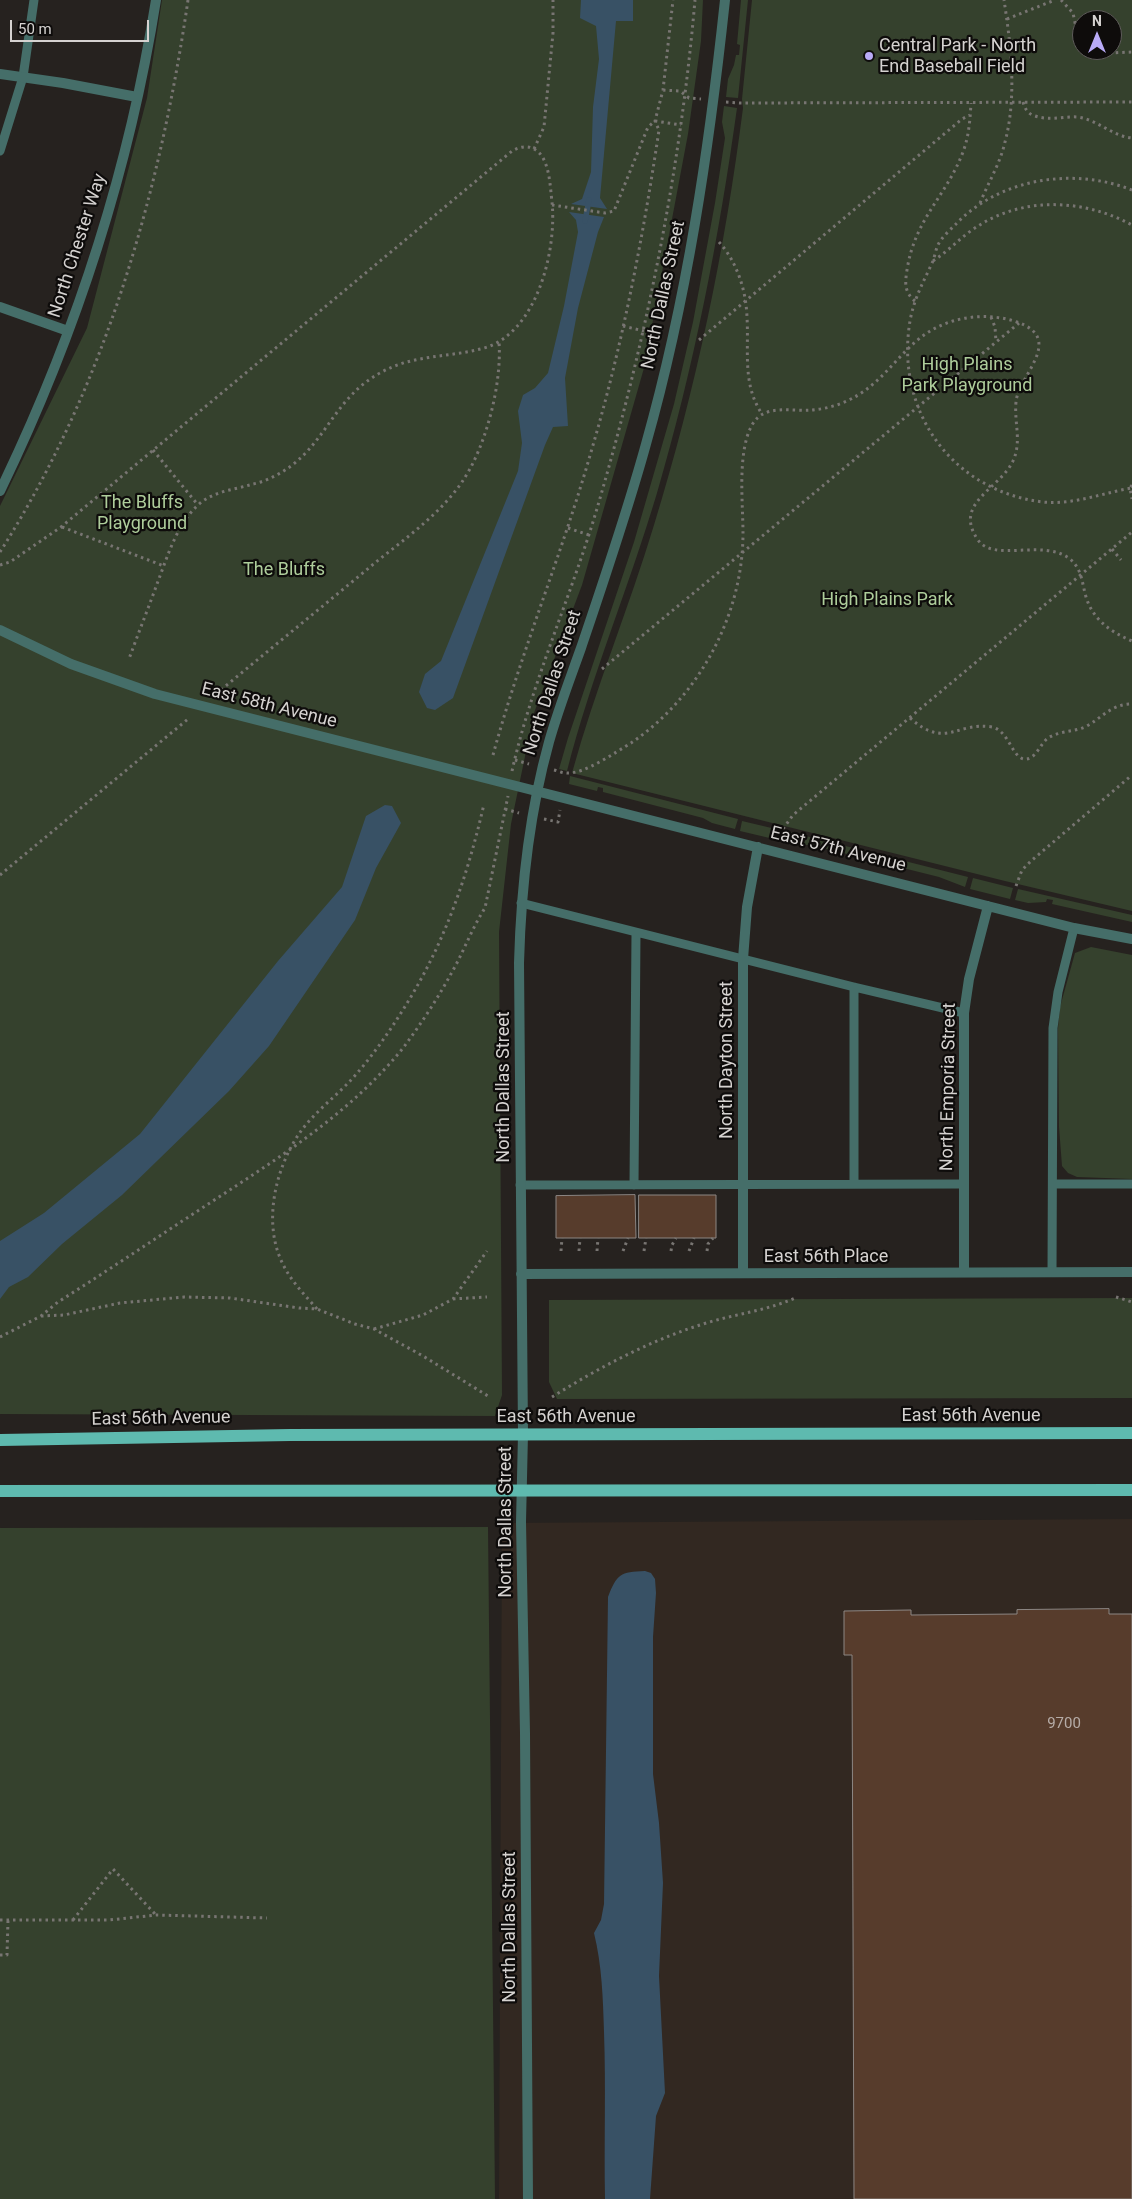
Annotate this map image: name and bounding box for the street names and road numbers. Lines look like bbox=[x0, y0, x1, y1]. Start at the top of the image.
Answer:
street label: North Chester Way bbox=[45, 171, 111, 321]
street label: North Dallas Street bbox=[638, 219, 690, 371]
street label: North Dallas Street bbox=[519, 608, 587, 758]
street label: East 58th Avenue bbox=[199, 679, 339, 733]
street label: East 57th Avenue bbox=[768, 823, 908, 877]
street label: North Dayton Street bbox=[716, 981, 738, 1139]
street label: North Emporia Street bbox=[937, 1003, 961, 1171]
street label: North Dallas Street bbox=[493, 1011, 515, 1163]
street label: East 56th Place bbox=[764, 1246, 888, 1268]
street label: East 56th Avenue bbox=[901, 1405, 1041, 1427]
street label: East 56th Avenue bbox=[496, 1406, 636, 1428]
street label: East 56th Avenue bbox=[91, 1407, 231, 1431]
street label: North Dallas Street bbox=[495, 1446, 517, 1598]
street label: North Dallas Street bbox=[499, 1851, 521, 2003]

